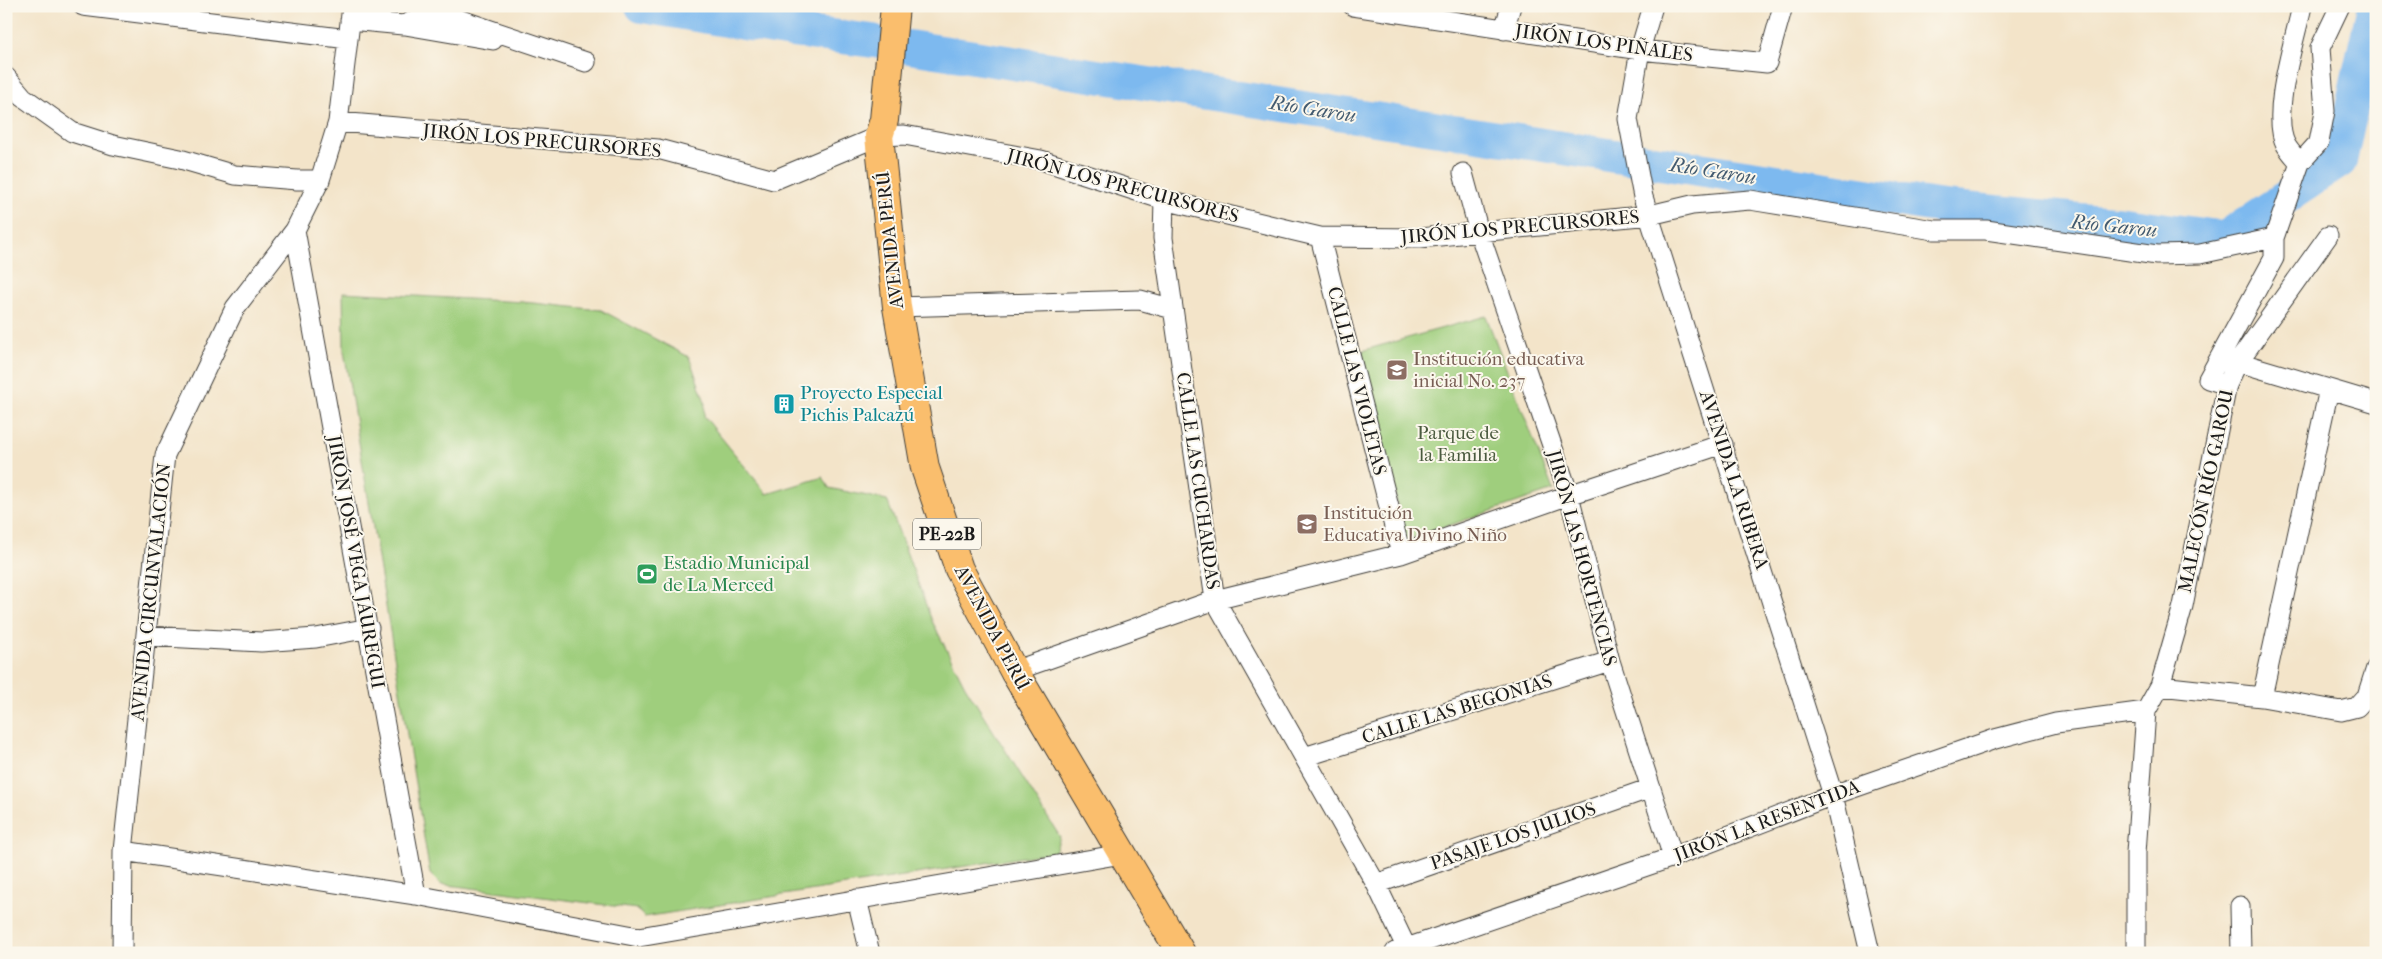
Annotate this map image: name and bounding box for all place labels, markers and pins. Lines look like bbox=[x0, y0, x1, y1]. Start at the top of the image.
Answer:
place label: Institución educativa inicial No. 237 bbox=[1413, 348, 1585, 392]
school or university icon: Institución educativa inicial No. 237 bbox=[1385, 358, 1409, 382]
place label: Proyecto Especial Pichis Palcazú bbox=[800, 382, 943, 426]
building icon: Proyecto Especial Pichis Palcazú bbox=[772, 392, 796, 416]
place label: Institución Educativa Divino Niño bbox=[1323, 502, 1507, 546]
school or university icon: Institución Educativa Divino Niño bbox=[1295, 512, 1319, 536]
place label: Estadio Municipal de La Merced bbox=[663, 552, 809, 596]
sports icon: Estadio Municipal de La Merced bbox=[635, 562, 659, 586]

